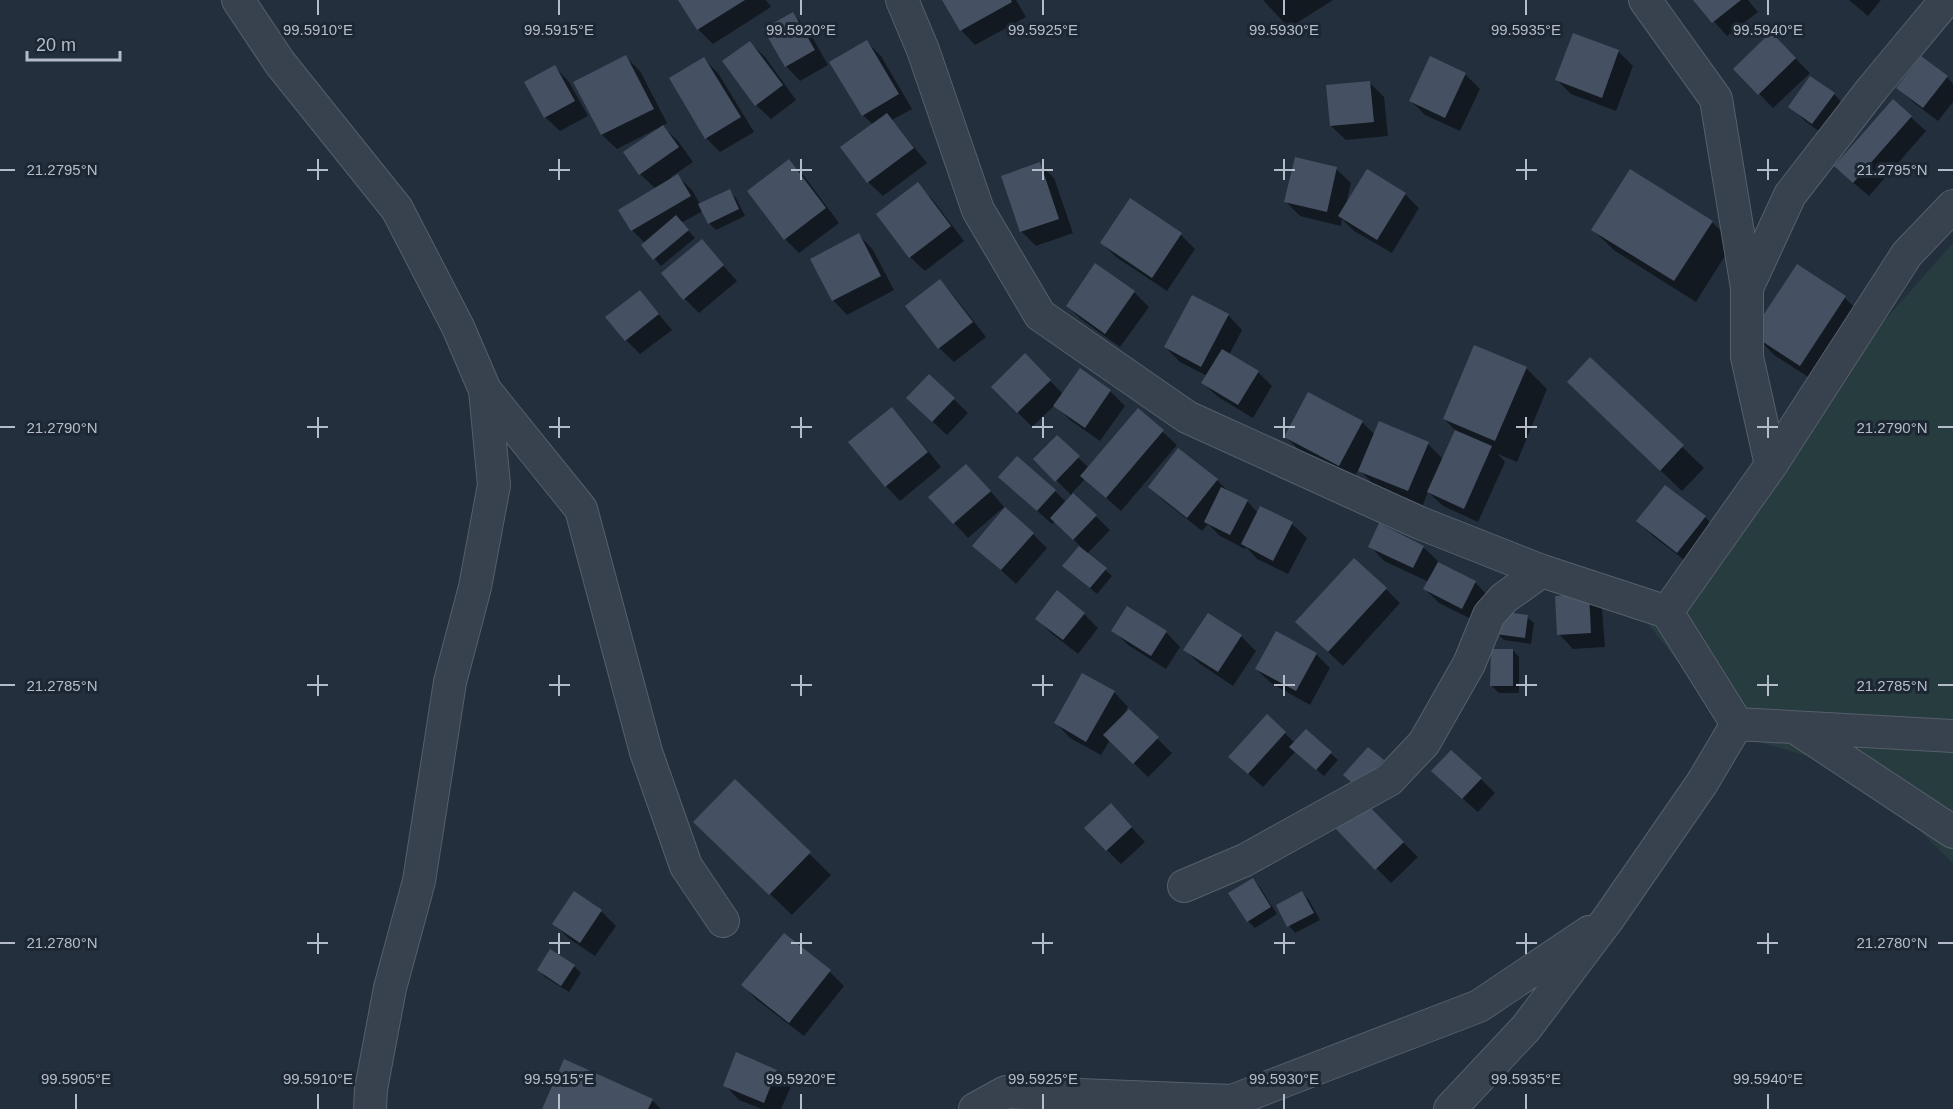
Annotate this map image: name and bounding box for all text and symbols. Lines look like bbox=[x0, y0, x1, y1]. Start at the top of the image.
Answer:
text: 99.5910°E bbox=[283, 21, 353, 38]
text: 99.5915°E bbox=[524, 21, 594, 38]
text: 99.5920°E bbox=[766, 21, 836, 38]
text: 99.5925°E bbox=[1008, 21, 1078, 38]
text: 99.5930°E bbox=[1249, 21, 1319, 38]
text: 99.5935°E bbox=[1491, 21, 1561, 38]
text: 99.5940°E bbox=[1733, 21, 1803, 38]
scale bar bbox=[27, 24, 120, 62]
text: 20 m bbox=[36, 35, 76, 55]
text: 21.2795°N bbox=[26, 161, 98, 178]
text: 21.2795°N bbox=[1856, 161, 1928, 178]
text: 21.2790°N bbox=[26, 419, 98, 436]
text: 21.2790°N bbox=[1856, 419, 1928, 436]
text: 21.2785°N bbox=[26, 677, 98, 694]
text: 21.2785°N bbox=[1856, 677, 1928, 694]
text: 21.2780°N bbox=[26, 934, 98, 951]
text: 21.2780°N bbox=[1856, 934, 1928, 951]
text: 99.5905°E bbox=[41, 1070, 111, 1087]
text: 99.5910°E bbox=[283, 1070, 353, 1087]
text: 99.5915°E bbox=[524, 1070, 594, 1087]
text: 99.5920°E bbox=[766, 1070, 836, 1087]
text: 99.5925°E bbox=[1008, 1070, 1078, 1087]
text: 99.5930°E bbox=[1249, 1070, 1319, 1087]
text: 99.5935°E bbox=[1491, 1070, 1561, 1087]
text: 99.5940°E bbox=[1733, 1070, 1803, 1087]

